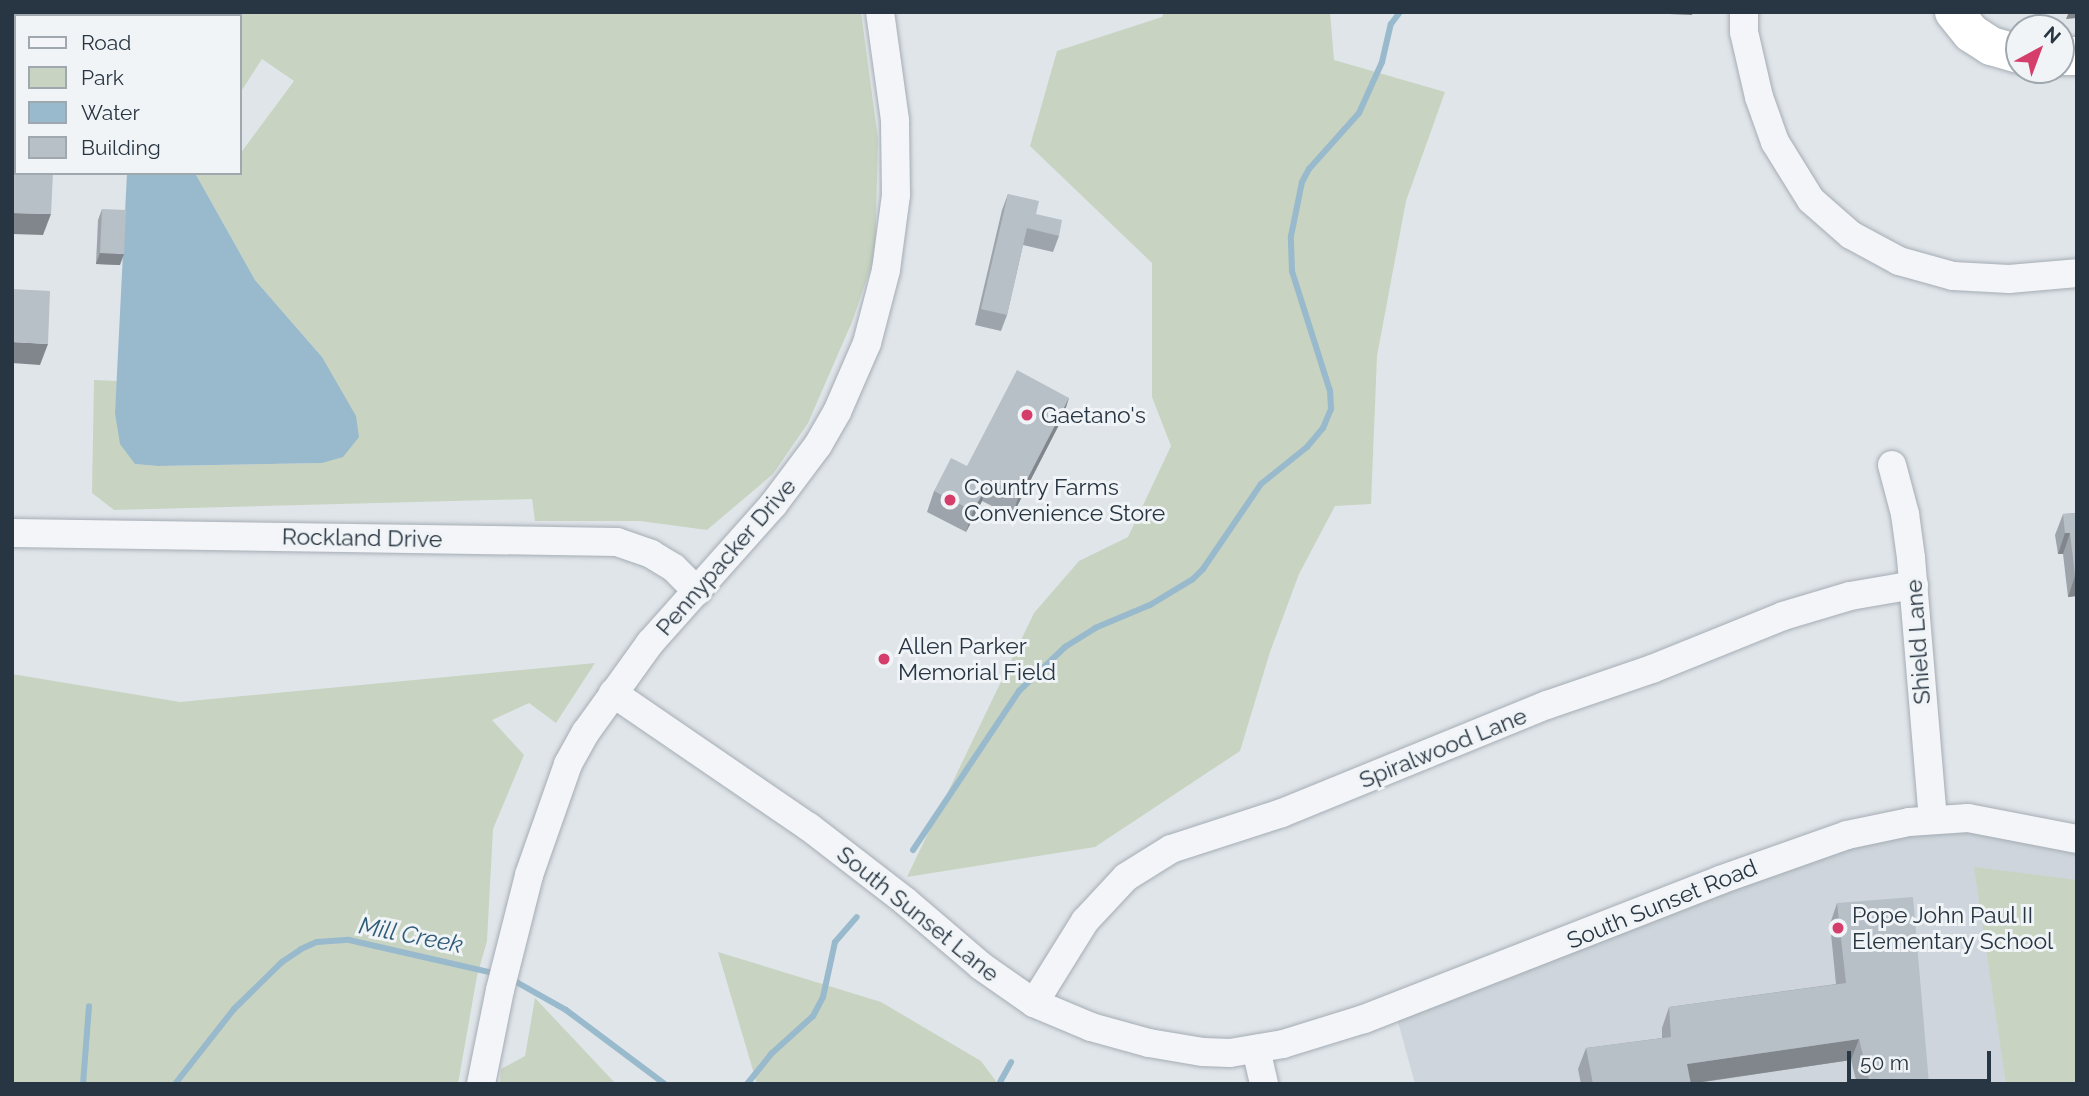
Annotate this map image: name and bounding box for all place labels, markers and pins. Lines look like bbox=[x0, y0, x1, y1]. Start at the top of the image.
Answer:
place label: Gaetano's bbox=[1041, 401, 1146, 429]
marker: Gaetano's bbox=[1019, 407, 1035, 423]
place label: Country Farms Convenience Store bbox=[964, 473, 1165, 527]
marker: Country Farms Convenience Store bbox=[942, 492, 958, 508]
place label: Allen Parker Memorial Field bbox=[898, 632, 1057, 686]
marker: Allen Parker Memorial Field bbox=[876, 651, 892, 667]
place label: Pope John Paul II Elementary School bbox=[1852, 901, 2054, 955]
marker: Pope John Paul II Elementary School bbox=[1830, 920, 1846, 936]

